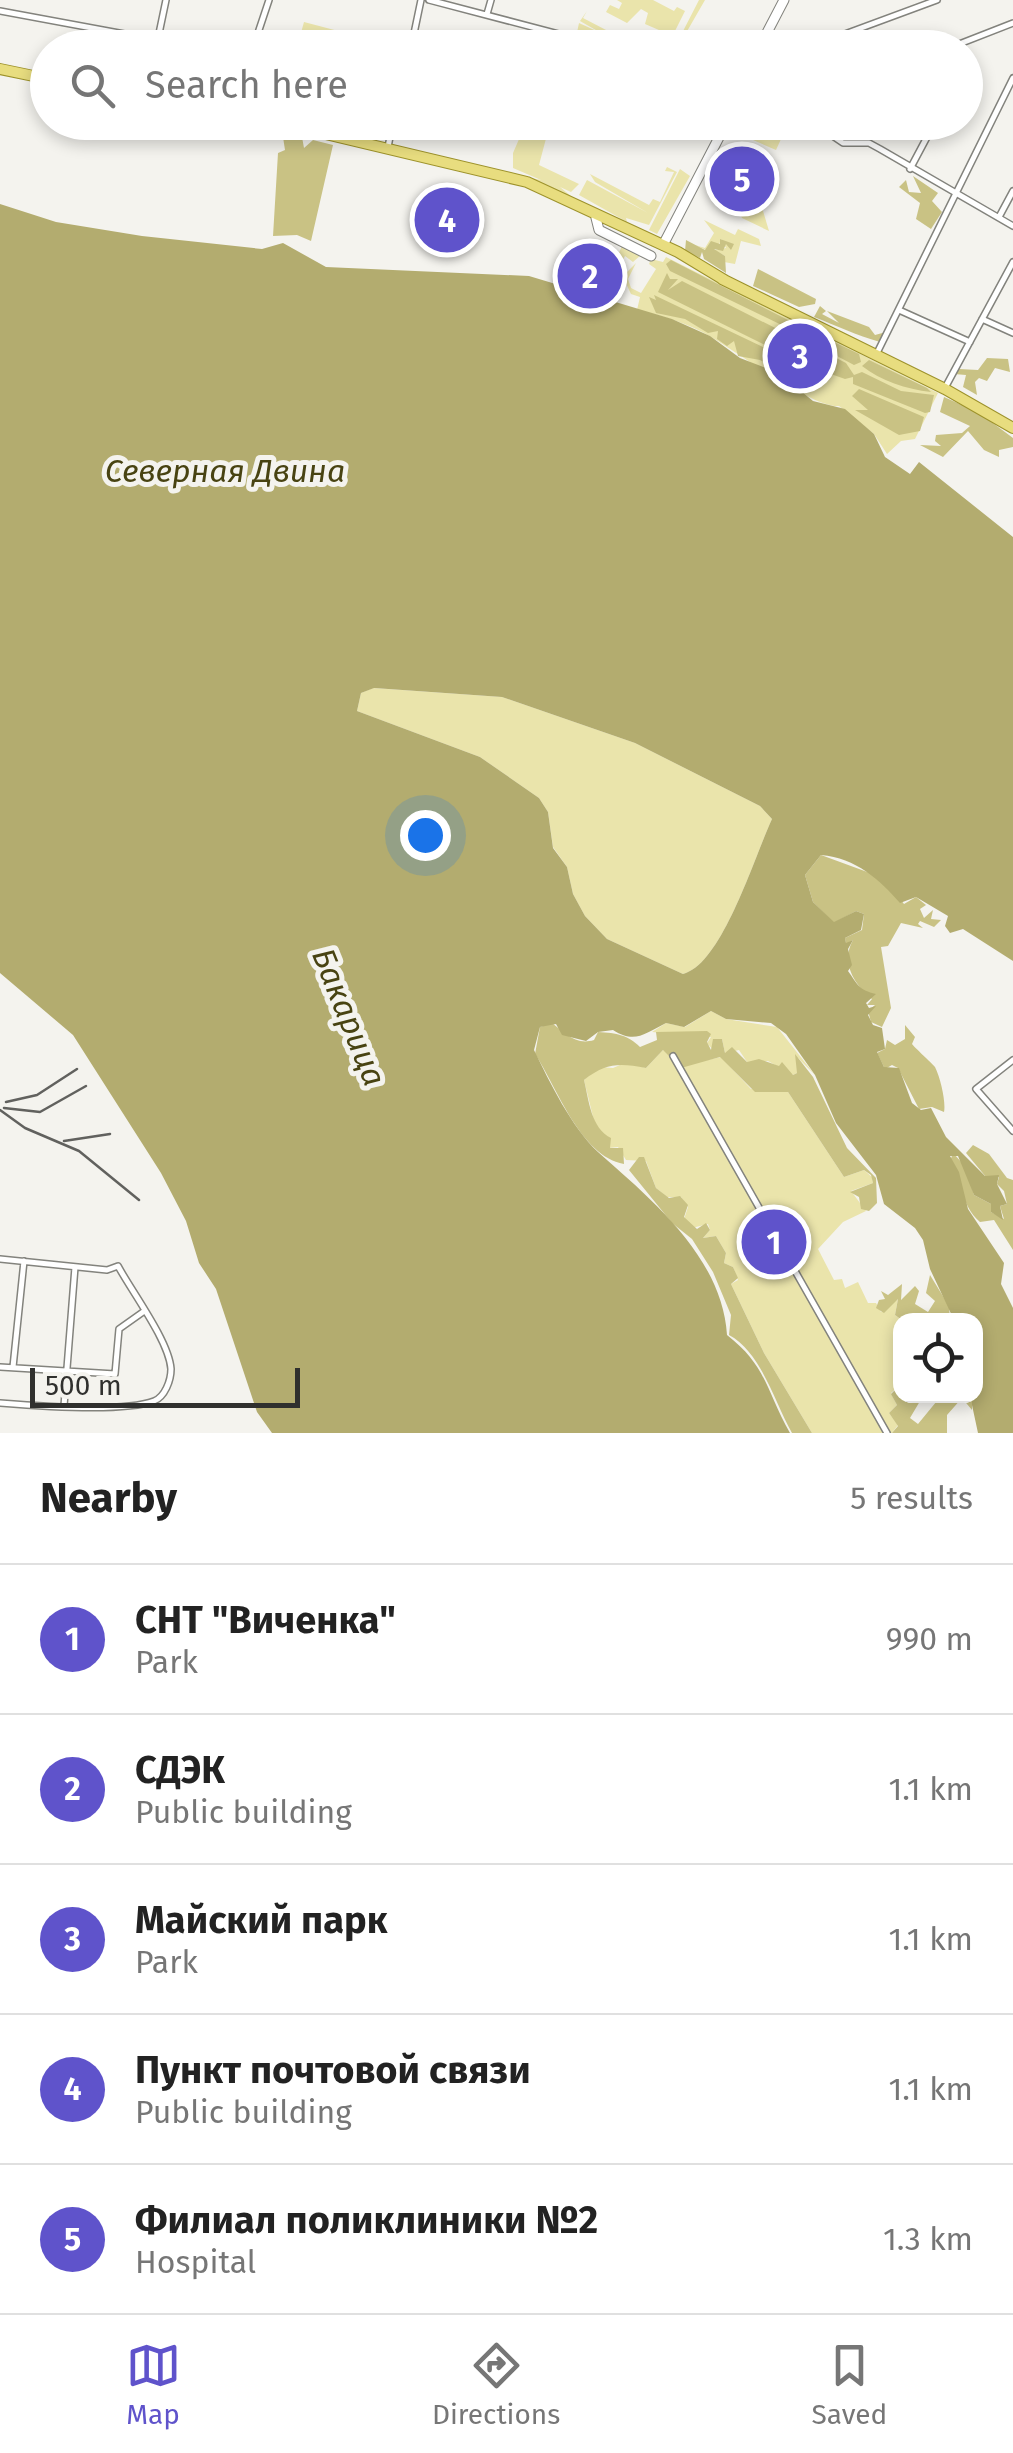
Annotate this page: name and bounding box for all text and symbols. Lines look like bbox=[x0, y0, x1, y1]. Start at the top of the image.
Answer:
search box bbox=[30, 30, 983, 140]
icon: search bbox=[65, 58, 120, 113]
text: Search here bbox=[145, 62, 348, 108]
pin: 5 bbox=[710, 142, 774, 216]
pin: 4 bbox=[414, 182, 480, 258]
pin: 2 bbox=[558, 238, 622, 314]
pin: 3 bbox=[768, 318, 832, 394]
water label: Северная Двина bbox=[105, 452, 345, 490]
your location bbox=[400, 810, 451, 861]
water label: Бакарица bbox=[304, 943, 394, 1091]
pin: 1 bbox=[742, 1204, 806, 1280]
map controls bbox=[893, 1313, 983, 1403]
button: locate bbox=[893, 1313, 983, 1403]
scale bar bbox=[30, 1363, 300, 1408]
text: 500 m bbox=[45, 1369, 122, 1402]
text: Nearby bbox=[40, 1473, 177, 1523]
text: 5 results bbox=[850, 1479, 973, 1517]
text: СНТ "Виченка" bbox=[135, 1597, 396, 1643]
text: 1 bbox=[65, 1620, 80, 1658]
text: 990 m bbox=[886, 1620, 973, 1658]
text: Park bbox=[135, 1643, 198, 1681]
text: СДЭК bbox=[135, 1747, 225, 1793]
text: 2 bbox=[64, 1770, 81, 1808]
text: 1.1 km bbox=[889, 1770, 973, 1808]
text: Public building bbox=[135, 1793, 352, 1831]
text: Майский парк bbox=[135, 1897, 388, 1943]
text: 3 bbox=[64, 1920, 81, 1958]
text: 1.1 km bbox=[889, 1920, 973, 1958]
text: Park bbox=[135, 1943, 198, 1981]
text: Пункт почтовой связи bbox=[135, 2047, 531, 2093]
text: 4 bbox=[63, 2070, 82, 2108]
text: 1.1 km bbox=[889, 2070, 973, 2108]
text: Public building bbox=[135, 2093, 352, 2131]
text: Филиал поликлиники №2 bbox=[135, 2197, 598, 2243]
text: 5 bbox=[64, 2220, 81, 2258]
text: 1.3 km bbox=[883, 2220, 973, 2258]
text: Hospital bbox=[135, 2243, 256, 2281]
tab: Map bbox=[126, 2338, 181, 2431]
tab: Directions bbox=[432, 2338, 560, 2431]
tab: Saved bbox=[812, 2338, 887, 2431]

